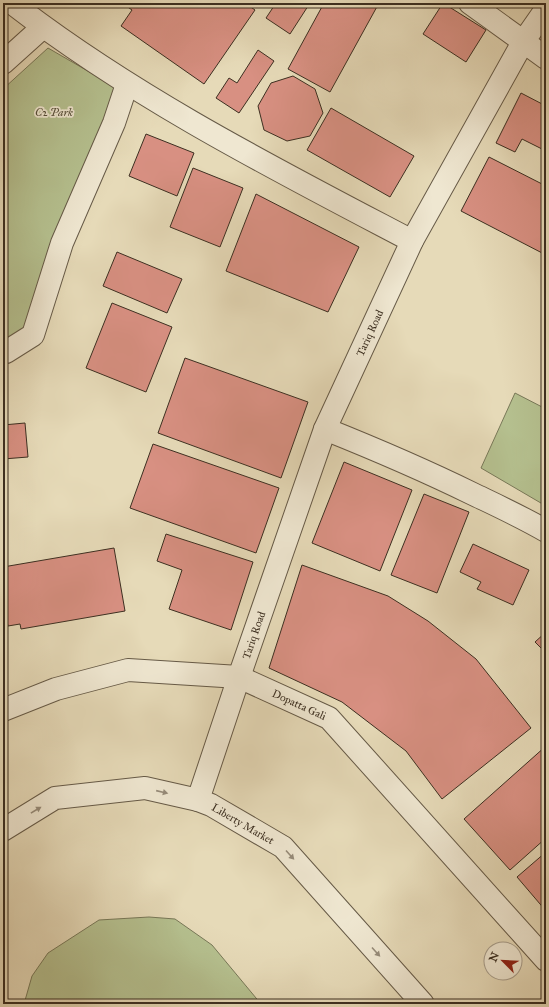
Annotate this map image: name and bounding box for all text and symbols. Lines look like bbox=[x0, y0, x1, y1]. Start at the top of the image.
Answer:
park label: C2 Park bbox=[35, 106, 73, 119]
street label: Tariq Road bbox=[354, 307, 386, 358]
street label: Tariq Road bbox=[240, 609, 268, 661]
street label: Dopatta Gali bbox=[270, 687, 328, 723]
one-way arrow bbox=[156, 789, 168, 795]
street label: Liberty Market bbox=[209, 801, 276, 847]
one-way arrow bbox=[30, 806, 42, 813]
one-way arrow bbox=[285, 849, 294, 860]
north arrow bbox=[483, 941, 523, 981]
one-way arrow bbox=[372, 946, 381, 957]
text: N bbox=[486, 950, 502, 964]

